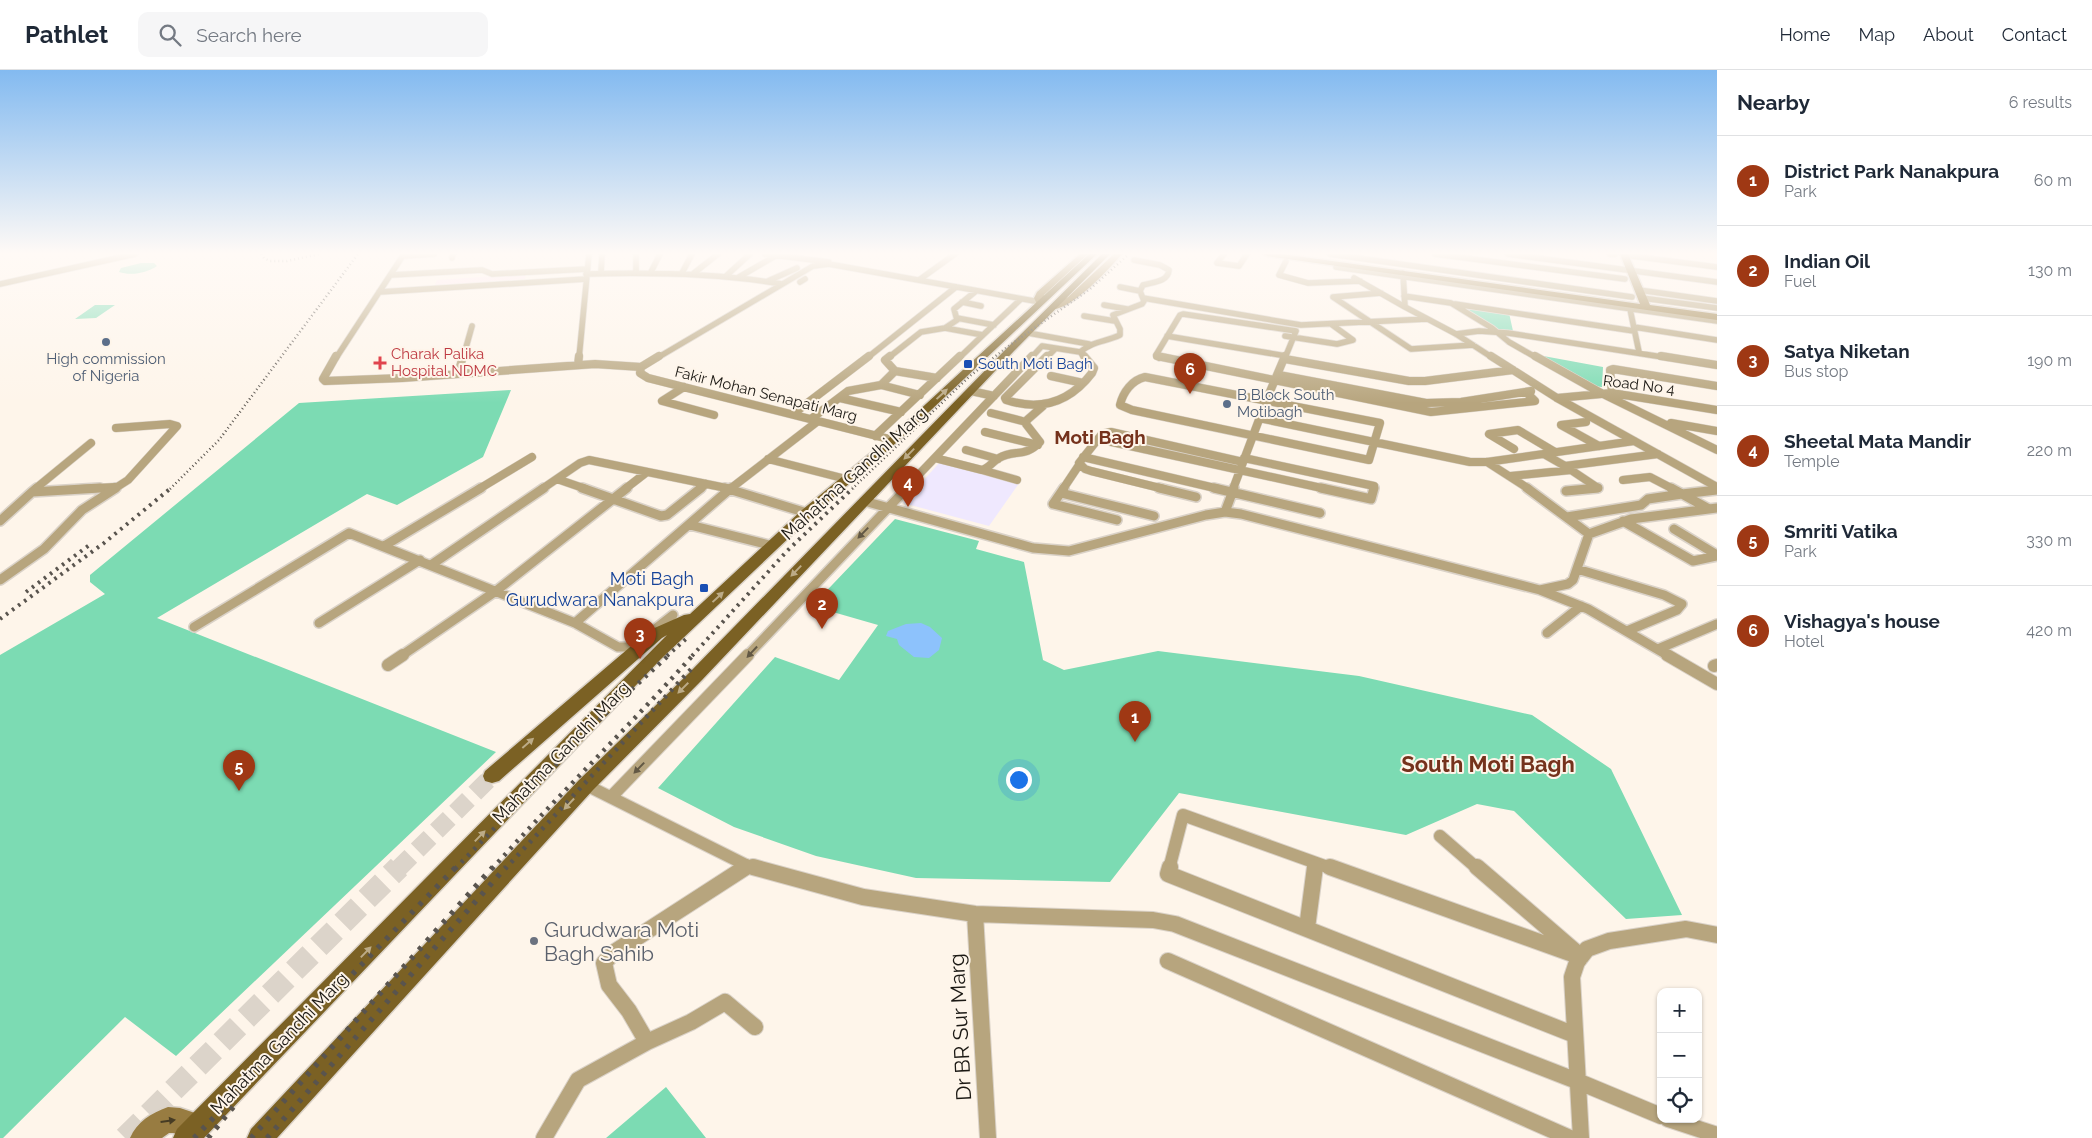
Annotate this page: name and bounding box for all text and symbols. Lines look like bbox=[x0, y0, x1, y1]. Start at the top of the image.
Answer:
search box bbox=[138, 12, 488, 57]
text: Pathlet bbox=[25, 20, 108, 49]
icon: search bbox=[156, 21, 184, 49]
text: Search here bbox=[196, 24, 302, 46]
text: Home bbox=[1779, 24, 1830, 45]
text: Map bbox=[1858, 24, 1895, 45]
text: About bbox=[1923, 24, 1974, 45]
text: Contact bbox=[2002, 24, 2067, 45]
text: Nearby bbox=[1737, 90, 1810, 115]
text: 6 results bbox=[2009, 93, 2072, 112]
text: District Park Nanakpura bbox=[1784, 160, 1999, 182]
text: 1 bbox=[1749, 171, 1757, 190]
text: 60 m bbox=[2034, 171, 2072, 190]
text: Park bbox=[1784, 182, 1817, 201]
text: Indian Oil bbox=[1784, 250, 1870, 272]
text: 2 bbox=[1748, 261, 1758, 280]
text: 130 m bbox=[2028, 261, 2072, 280]
text: Fuel bbox=[1784, 272, 1816, 291]
marker: High commission of Nigeria bbox=[100, 336, 112, 348]
text: Satya Niketan bbox=[1784, 340, 1910, 362]
place label: Charak Palika Hospital NDMC bbox=[391, 345, 497, 380]
place label: High commission of Nigeria bbox=[46, 350, 166, 385]
text: 3 bbox=[1749, 351, 1757, 370]
text: 190 m bbox=[2027, 351, 2072, 370]
pin: 6 bbox=[1174, 353, 1206, 394]
place label: South Moti Bagh bbox=[978, 355, 1093, 373]
marker: Charak Palika Hospital NDMC bbox=[373, 356, 387, 370]
marker: South Moti Bagh bbox=[962, 358, 974, 370]
text: Bus stop bbox=[1784, 362, 1848, 381]
street label: Fakir Mohan Senapati Marg bbox=[673, 363, 859, 425]
street label: Road No 4 bbox=[1602, 372, 1676, 398]
place label: B Block South Motibagh bbox=[1237, 386, 1335, 421]
one-way arrow bbox=[936, 388, 948, 400]
marker: B Block South Motibagh bbox=[1221, 398, 1233, 410]
street label: Mahatma Gandhi Marg bbox=[777, 402, 931, 544]
district label: Moti Bagh bbox=[1054, 426, 1146, 448]
text: Sheetal Mata Mandir bbox=[1784, 430, 1971, 452]
text: 4 bbox=[1748, 441, 1758, 460]
text: 220 m bbox=[2027, 441, 2072, 460]
one-way arrow bbox=[903, 448, 915, 460]
text: Temple bbox=[1784, 452, 1840, 471]
pin: 4 bbox=[892, 466, 924, 507]
text: Smriti Vatika bbox=[1784, 520, 1898, 542]
one-way arrow bbox=[857, 527, 869, 539]
text: 5 bbox=[1749, 531, 1757, 550]
text: 330 m bbox=[2026, 531, 2072, 550]
text: Park bbox=[1784, 542, 1817, 561]
one-way arrow bbox=[790, 565, 802, 577]
place label: Moti Bagh Gurudwara Nanakpura bbox=[506, 568, 694, 610]
marker: Moti Bagh Gurudwara Nanakpura bbox=[698, 582, 710, 594]
pin: 2 bbox=[806, 588, 838, 629]
one-way arrow bbox=[712, 591, 724, 603]
text: Vishagya's house bbox=[1784, 610, 1940, 632]
pin: 3 bbox=[624, 618, 656, 659]
text: 6 bbox=[1748, 621, 1758, 640]
text: 420 m bbox=[2026, 621, 2072, 640]
text: Hotel bbox=[1784, 632, 1824, 651]
one-way arrow bbox=[746, 645, 758, 657]
street label: Mahatma Gandhi Marg bbox=[488, 677, 634, 827]
one-way arrow bbox=[678, 682, 690, 694]
pin: 1 bbox=[1119, 701, 1151, 742]
one-way arrow bbox=[521, 738, 534, 749]
pin: 5 bbox=[223, 750, 255, 791]
district label: South Moti Bagh bbox=[1401, 751, 1575, 777]
one-way arrow bbox=[633, 762, 645, 774]
your location bbox=[1006, 767, 1032, 793]
one-way arrow bbox=[563, 797, 575, 809]
one-way arrow bbox=[474, 830, 486, 842]
place label: Gurudwara Moti Bagh Sahib bbox=[544, 917, 699, 966]
marker: Gurudwara Moti Bagh Sahib bbox=[528, 935, 540, 947]
one-way arrow bbox=[360, 947, 372, 959]
street label: Dr BR Sur Marg bbox=[944, 953, 976, 1101]
street label: Mahatma Gandhi Marg bbox=[206, 968, 352, 1118]
map controls bbox=[1657, 988, 1702, 1123]
button: + bbox=[1657, 988, 1702, 1033]
button: − bbox=[1657, 1033, 1702, 1078]
button: locate bbox=[1657, 1078, 1702, 1123]
one-way arrow bbox=[160, 1117, 176, 1125]

